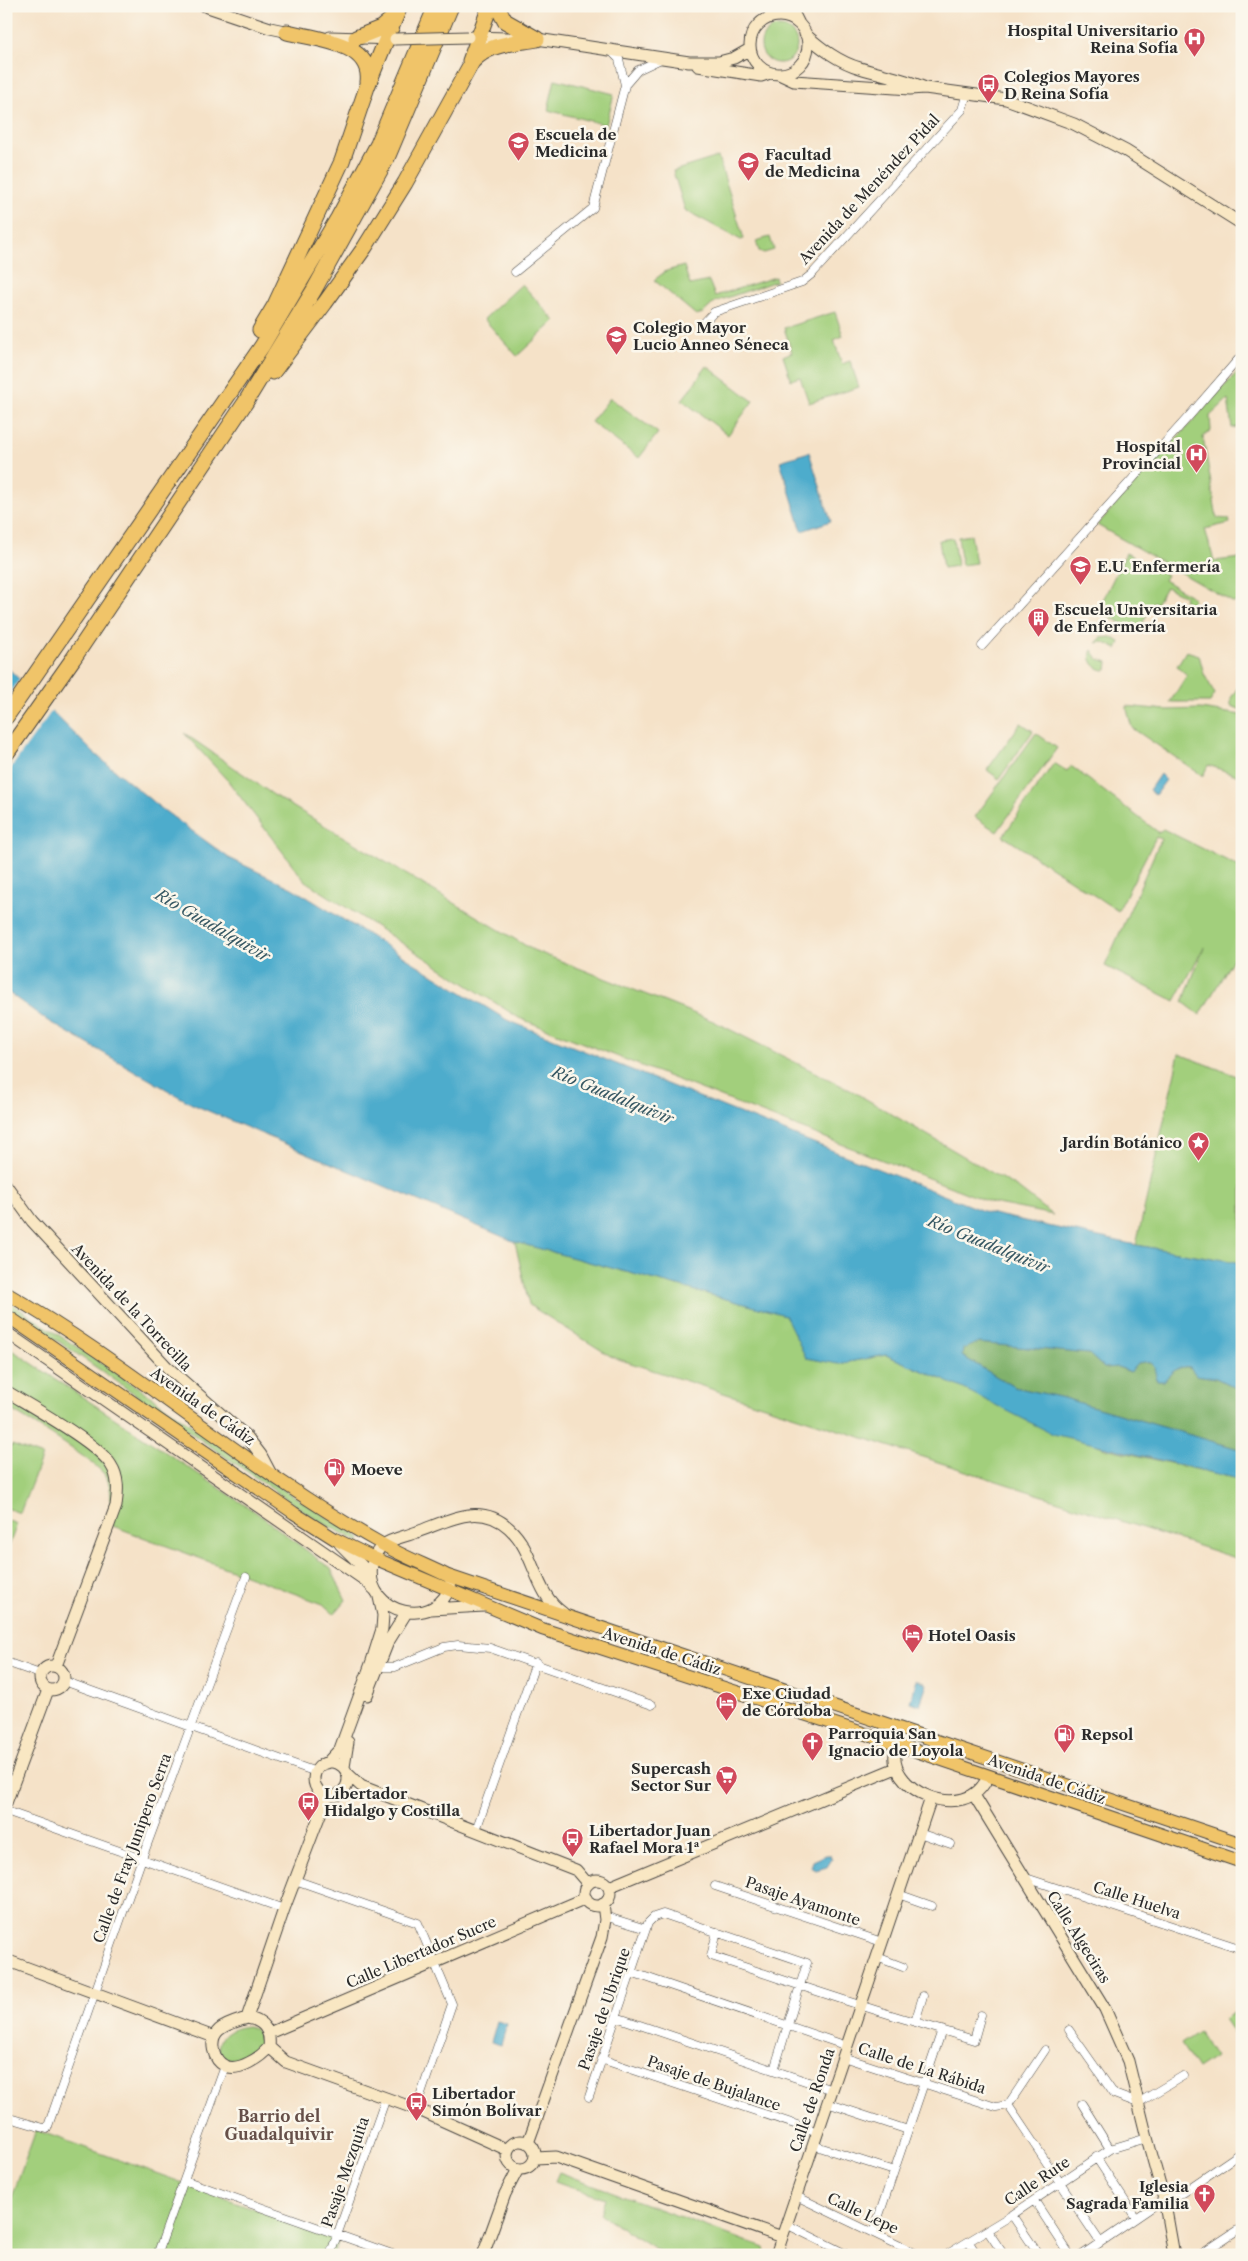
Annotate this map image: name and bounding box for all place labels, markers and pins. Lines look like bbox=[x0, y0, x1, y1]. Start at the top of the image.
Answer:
place label: Hospital Universitario Reina Sofía bbox=[1007, 21, 1178, 57]
hospital icon: Hospital Universitario Reina Sofía bbox=[1182, 27, 1206, 58]
place label: Colegios Mayores D Reina Sofía bbox=[1004, 67, 1140, 103]
bus stop icon: Colegios Mayores D Reina Sofía bbox=[976, 73, 1000, 104]
place label: Escuela de Medicina bbox=[535, 125, 617, 161]
school or university icon: Escuela de Medicina bbox=[507, 131, 531, 162]
place label: Facultad de Medicina bbox=[765, 145, 861, 181]
school or university icon: Facultad de Medicina bbox=[737, 151, 761, 182]
place label: Colegio Mayor Lucio Anneo Séneca bbox=[633, 318, 789, 354]
school or university icon: Colegio Mayor Lucio Anneo Séneca bbox=[605, 324, 629, 355]
place label: Hospital Provincial bbox=[1102, 437, 1181, 473]
hospital icon: Hospital Provincial bbox=[1185, 443, 1209, 474]
school or university icon: E.U. Enfermería bbox=[1069, 554, 1093, 585]
place label: E.U. Enfermería bbox=[1097, 557, 1221, 576]
place label: Escuela Universitaria de Enfermería bbox=[1054, 600, 1218, 636]
building icon: Escuela Universitaria de Enfermería bbox=[1026, 606, 1050, 637]
place icon: Jardín Botánico bbox=[1186, 1130, 1210, 1161]
place label: Jardín Botánico bbox=[1059, 1133, 1182, 1152]
fuel station icon: Moeve bbox=[323, 1457, 347, 1488]
place label: Moeve bbox=[351, 1460, 403, 1479]
hotel icon: Hotel Oasis bbox=[900, 1623, 924, 1654]
place label: Hotel Oasis bbox=[928, 1626, 1016, 1645]
place label: Exe Ciudad de Córdoba bbox=[742, 1684, 832, 1720]
hotel icon: Exe Ciudad de Córdoba bbox=[714, 1690, 738, 1721]
fuel station icon: Repsol bbox=[1053, 1722, 1077, 1753]
place label: Parroquia San Ignacio de Loyola bbox=[828, 1724, 964, 1760]
place label: Repsol bbox=[1081, 1725, 1133, 1744]
church icon: Parroquia San Ignacio de Loyola bbox=[800, 1730, 824, 1761]
place label: Supercash Sector Sur bbox=[631, 1759, 712, 1795]
supermarket icon: Supercash Sector Sur bbox=[715, 1765, 739, 1796]
place label: Libertador Hidalgo y Costilla bbox=[324, 1784, 460, 1820]
bus stop icon: Libertador Hidalgo y Costilla bbox=[296, 1790, 320, 1821]
place label: Libertador Juan Rafael Mora 1ª bbox=[589, 1821, 711, 1857]
bus stop icon: Libertador Juan Rafael Mora 1ª bbox=[561, 1827, 585, 1858]
place label: Libertador Simón Bolívar bbox=[432, 2084, 542, 2120]
bus stop icon: Libertador Simón Bolívar bbox=[404, 2090, 428, 2121]
place label: Iglesia Sagrada Familia bbox=[1066, 2177, 1189, 2213]
church icon: Iglesia Sagrada Familia bbox=[1193, 2183, 1217, 2214]

